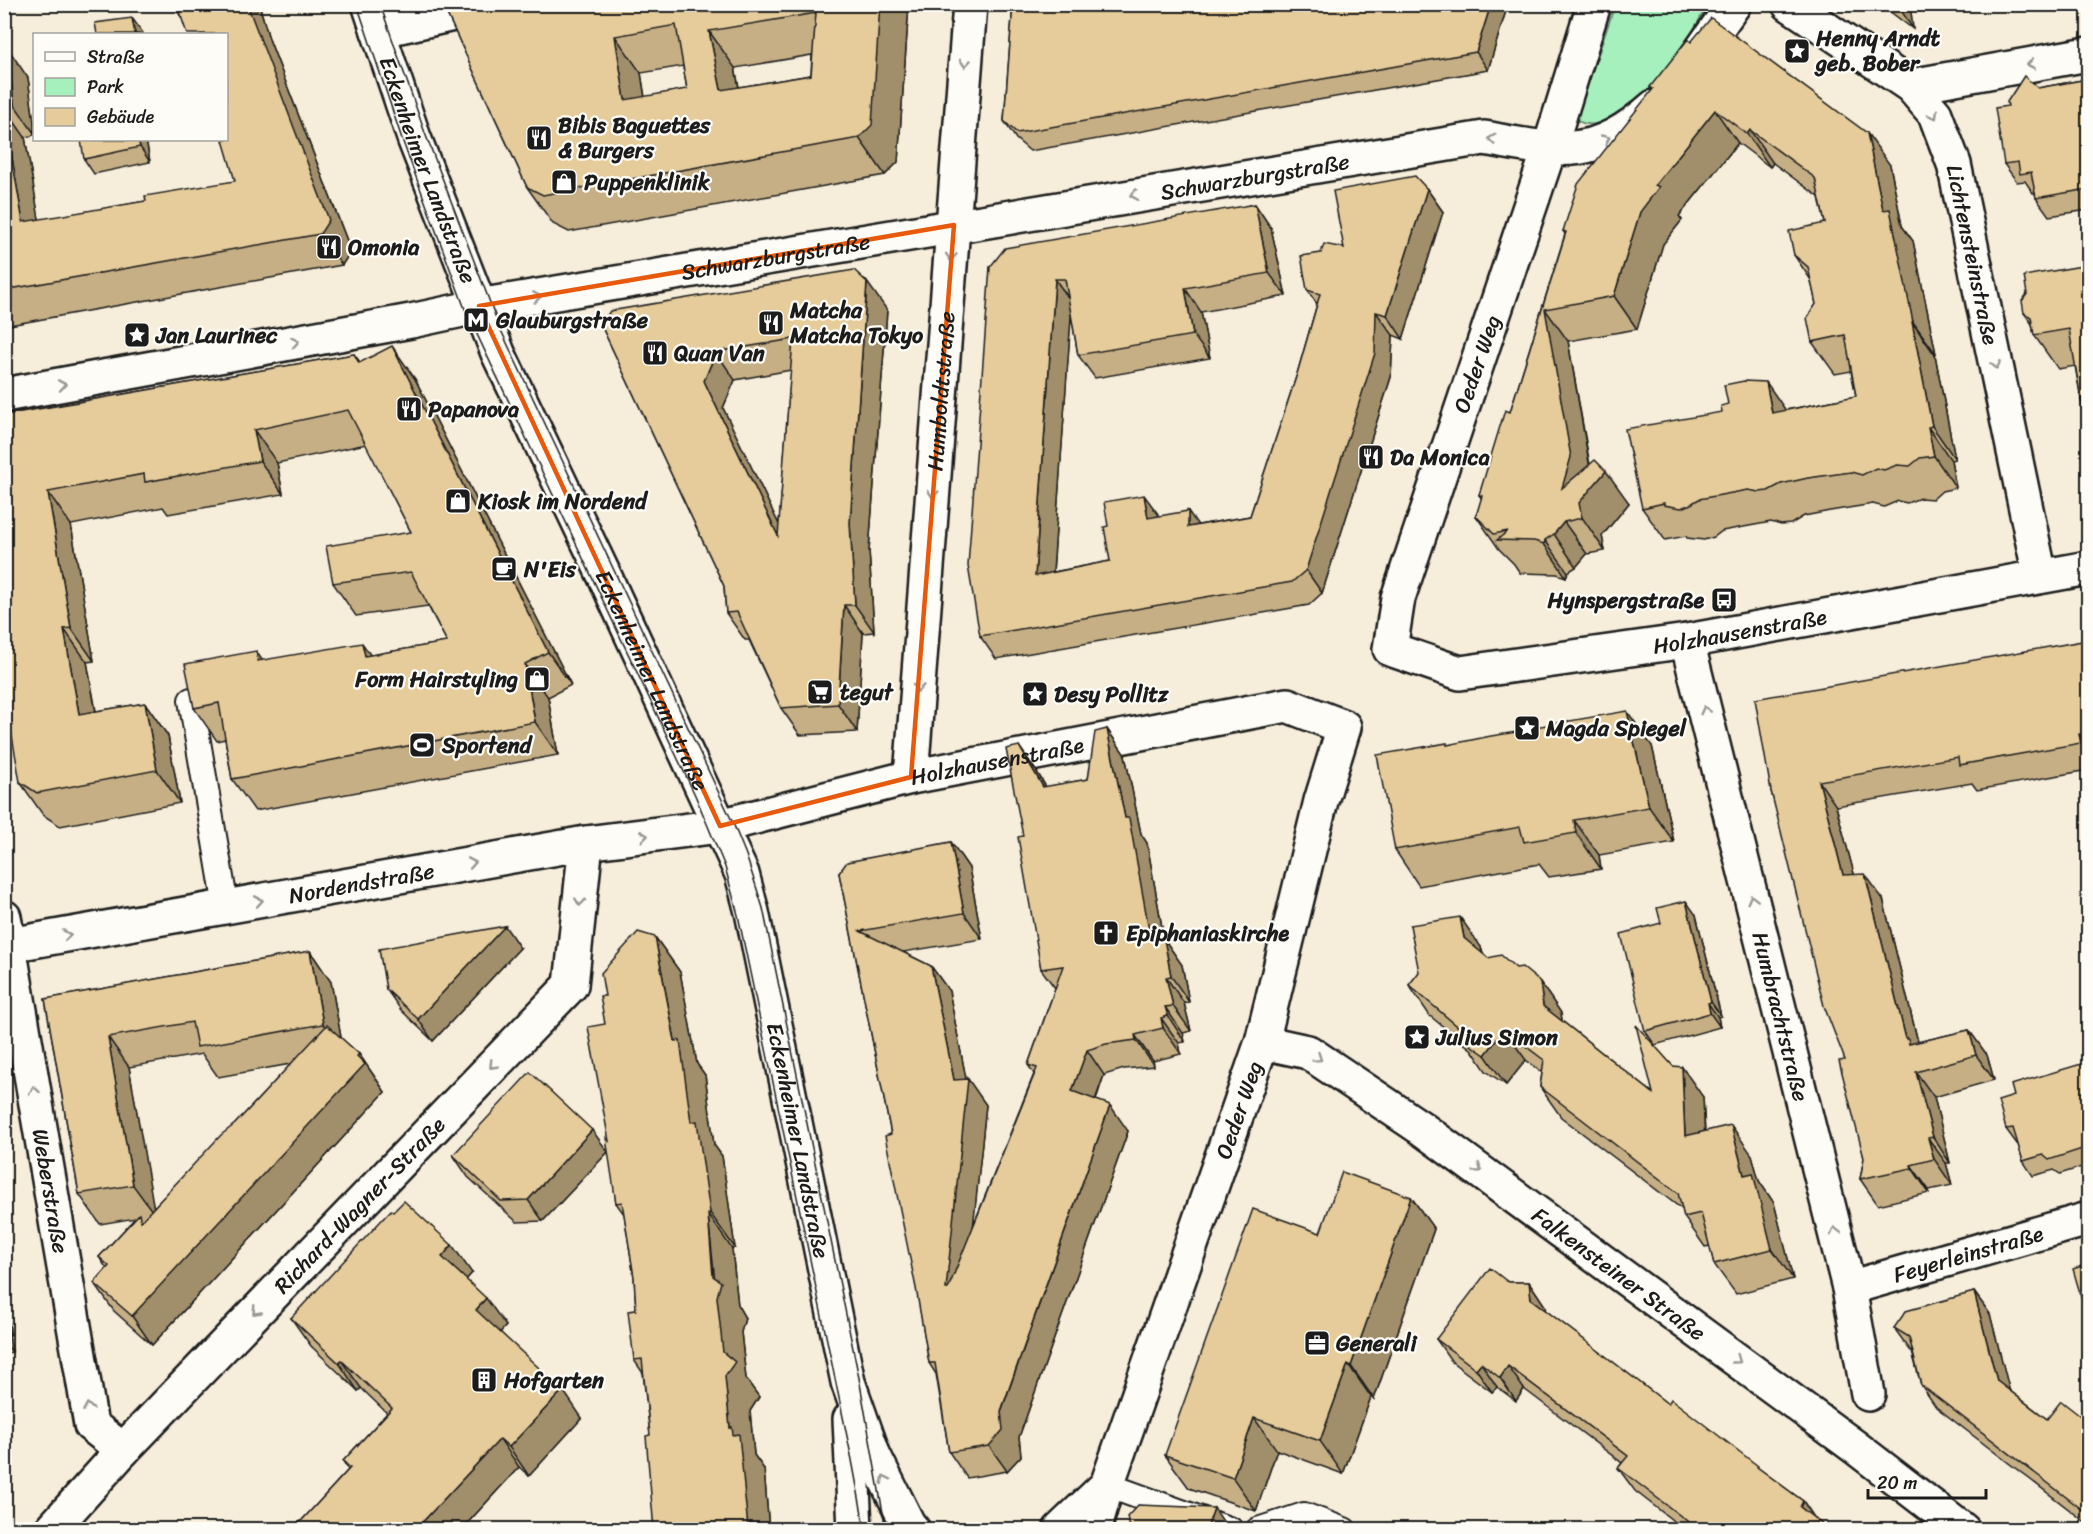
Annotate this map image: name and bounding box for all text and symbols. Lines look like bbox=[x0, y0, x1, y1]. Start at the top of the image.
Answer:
place label: Henny Arndt geb. Bober bbox=[1814, 19, 1940, 83]
legend bbox=[33, 33, 228, 141]
place icon: Henny Arndt geb. Bober bbox=[1782, 36, 1812, 66]
text: Straße bbox=[87, 41, 144, 73]
street label: Eckenheimer Landstraße bbox=[368, 51, 488, 289]
one-way arrow bbox=[2026, 57, 2036, 70]
one-way arrow bbox=[959, 58, 972, 67]
text: Park bbox=[87, 71, 124, 103]
text: Gebäude bbox=[87, 101, 155, 133]
place label: Bibis Baguettes & Burgers bbox=[558, 106, 711, 170]
one-way arrow bbox=[1927, 109, 1938, 120]
restaurant icon: Bibis Baguettes & Burgers bbox=[524, 123, 554, 153]
one-way arrow bbox=[1487, 134, 1496, 146]
one-way arrow bbox=[1600, 135, 1611, 147]
street label: Schwarzburgstraße bbox=[1158, 141, 1352, 211]
street label: Lichtensteinstraße bbox=[1935, 161, 2011, 349]
place label: Puppenklinik bbox=[584, 163, 711, 202]
shop icon: Puppenklinik bbox=[549, 167, 579, 197]
one-way arrow bbox=[1129, 188, 1139, 201]
street label: Schwarzburgstraße bbox=[678, 221, 873, 291]
place label: Omonia bbox=[348, 228, 420, 267]
restaurant icon: Omonia bbox=[314, 232, 344, 262]
one-way arrow bbox=[945, 253, 958, 262]
one-way arrow bbox=[532, 291, 541, 303]
place label: Matcha Matcha Tokyo bbox=[789, 291, 924, 355]
place label: Glauburgstraße bbox=[495, 301, 649, 340]
metro station icon: Glauburgstraße bbox=[461, 305, 491, 335]
restaurant icon: Matcha Matcha Tokyo bbox=[756, 308, 786, 338]
street label: Oeder Weg bbox=[1442, 309, 1512, 419]
street label: Humboldtstraße bbox=[915, 310, 966, 472]
place label: Jan Laurinec bbox=[154, 316, 278, 355]
place icon: Jan Laurinec bbox=[122, 320, 152, 350]
place label: Quan Van bbox=[674, 334, 765, 373]
one-way arrow bbox=[290, 336, 300, 349]
restaurant icon: Quan Van bbox=[640, 338, 670, 368]
one-way arrow bbox=[1989, 360, 2002, 370]
one-way arrow bbox=[57, 379, 67, 392]
place label: Papanova bbox=[428, 390, 519, 429]
restaurant icon: Papanova bbox=[394, 394, 424, 424]
place label: Da Monica bbox=[1390, 438, 1490, 477]
restaurant icon: Da Monica bbox=[1356, 442, 1386, 472]
place label: Kiosk im Nordend bbox=[477, 482, 649, 521]
shop icon: Kiosk im Nordend bbox=[443, 486, 473, 516]
one-way arrow bbox=[927, 489, 940, 498]
place label: N'Eis bbox=[523, 550, 577, 589]
cafe icon: N'Eis bbox=[489, 554, 519, 584]
street label: Eckenheimer Landstraße bbox=[585, 563, 721, 797]
place label: Hynspergstraße bbox=[1546, 581, 1704, 620]
bus stop icon: Hynspergstraße bbox=[1709, 585, 1739, 615]
street label: Holzhausenstraße bbox=[1650, 596, 1830, 665]
place label: Form Hairstyling bbox=[354, 660, 518, 699]
shop icon: Form Hairstyling bbox=[522, 664, 552, 694]
place label: tegut bbox=[840, 673, 894, 712]
place label: Desy Pollitz bbox=[1054, 675, 1169, 714]
supermarket icon: tegut bbox=[805, 677, 835, 707]
place icon: Desy Pollitz bbox=[1020, 679, 1050, 709]
one-way arrow bbox=[912, 684, 925, 693]
one-way arrow bbox=[1699, 705, 1712, 715]
place label: Magda Spiegel bbox=[1545, 709, 1688, 748]
place icon: Magda Spiegel bbox=[1512, 713, 1542, 743]
street label: Holzhausenstraße bbox=[907, 725, 1087, 796]
place label: Sportend bbox=[441, 726, 534, 765]
sports icon: Sportend bbox=[407, 730, 437, 760]
one-way arrow bbox=[639, 830, 649, 842]
street label: Nordendstraße bbox=[285, 851, 437, 915]
one-way arrow bbox=[467, 858, 477, 870]
one-way arrow bbox=[254, 895, 264, 908]
one-way arrow bbox=[1747, 895, 1760, 905]
one-way arrow bbox=[574, 897, 587, 906]
place label: Epiphaniaskirche bbox=[1126, 914, 1289, 953]
church icon: Epiphaniaskirche bbox=[1091, 918, 1121, 948]
street label: Humbrachtstraße bbox=[1741, 927, 1821, 1105]
one-way arrow bbox=[62, 929, 72, 942]
place label: Julius Simon bbox=[1434, 1018, 1558, 1057]
street label: Eckenheimer Landstraße bbox=[756, 1019, 842, 1262]
place icon: Julius Simon bbox=[1402, 1022, 1432, 1052]
one-way arrow bbox=[1311, 1051, 1322, 1062]
street label: Oeder Weg bbox=[1204, 1055, 1274, 1165]
one-way arrow bbox=[490, 1057, 501, 1068]
one-way arrow bbox=[29, 1086, 41, 1095]
street label: Richard-Wagner-Straße bbox=[264, 1107, 455, 1303]
street label: Weberstraße bbox=[21, 1126, 81, 1256]
one-way arrow bbox=[1471, 1162, 1482, 1173]
street label: Falkensteiner Straße bbox=[1523, 1196, 1715, 1351]
street label: Feyerleinstraße bbox=[1888, 1213, 2048, 1294]
one-way arrow bbox=[1830, 1226, 1842, 1237]
one-way arrow bbox=[252, 1305, 263, 1315]
place label: Generali bbox=[1335, 1324, 1419, 1363]
office icon: Generali bbox=[1302, 1328, 1332, 1358]
one-way arrow bbox=[1730, 1352, 1741, 1363]
place label: Hofgarten bbox=[503, 1361, 604, 1400]
building icon: Hofgarten bbox=[469, 1365, 499, 1395]
one-way arrow bbox=[82, 1402, 95, 1412]
scale bar bbox=[1868, 1462, 1986, 1500]
text: 20 m bbox=[1877, 1467, 1917, 1499]
one-way arrow bbox=[881, 1474, 892, 1485]

